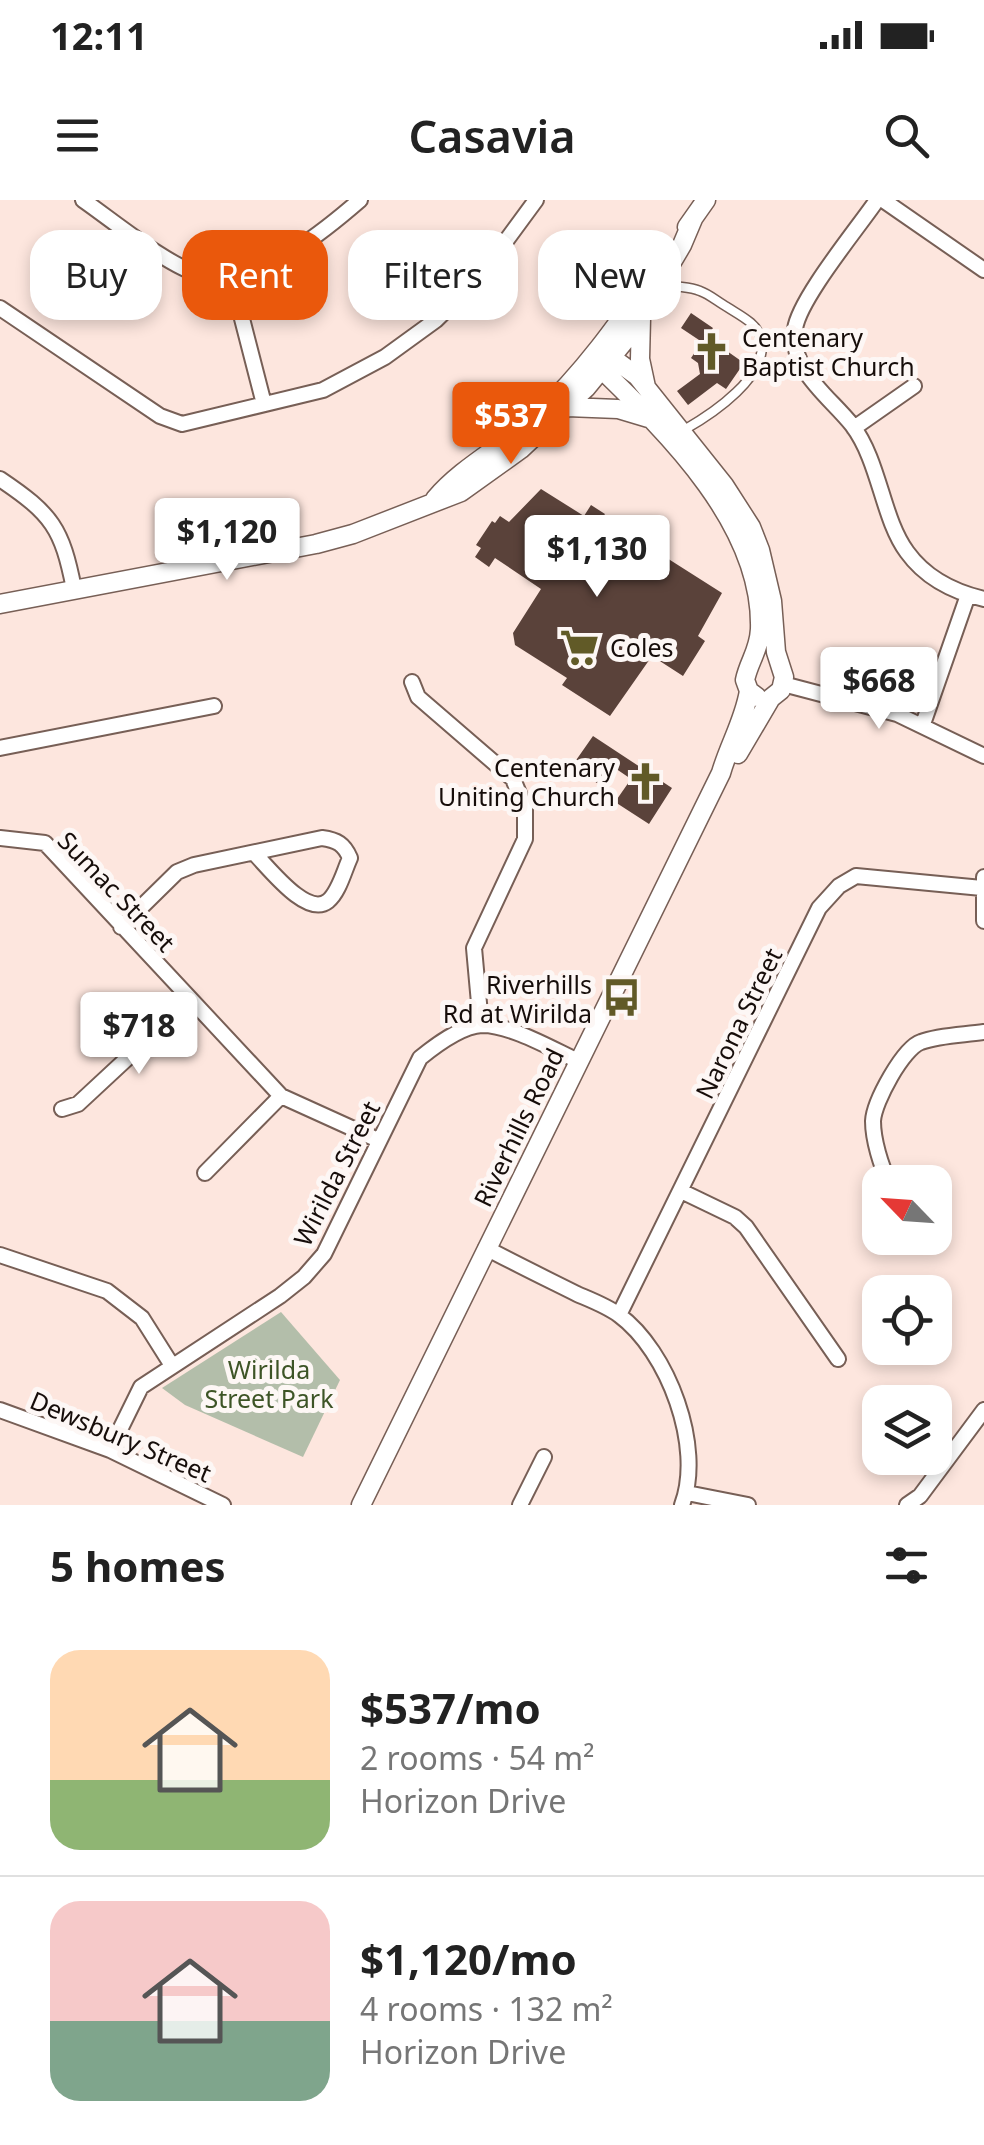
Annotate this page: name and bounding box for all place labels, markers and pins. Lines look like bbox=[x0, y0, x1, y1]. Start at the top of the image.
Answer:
place label: Centenary Baptist Church bbox=[742, 320, 915, 383]
church icon: Centenary Baptist Church bbox=[691, 330, 733, 372]
pin: $537 bbox=[452, 382, 570, 467]
pin: $1,120 bbox=[146, 498, 308, 583]
pin: $1,130 bbox=[516, 515, 678, 600]
supermarket icon: Coles bbox=[559, 626, 601, 668]
place label: Coles bbox=[610, 630, 673, 664]
pin: $668 bbox=[820, 647, 938, 732]
place label: Centenary Uniting Church bbox=[438, 750, 615, 813]
church icon: Centenary Uniting Church bbox=[624, 760, 666, 802]
place label: Riverhills Rd at Wirilda bbox=[443, 967, 592, 1030]
bus stop icon: Riverhills Rd at Wirilda bbox=[601, 977, 643, 1019]
pin: $718 bbox=[80, 992, 198, 1077]

